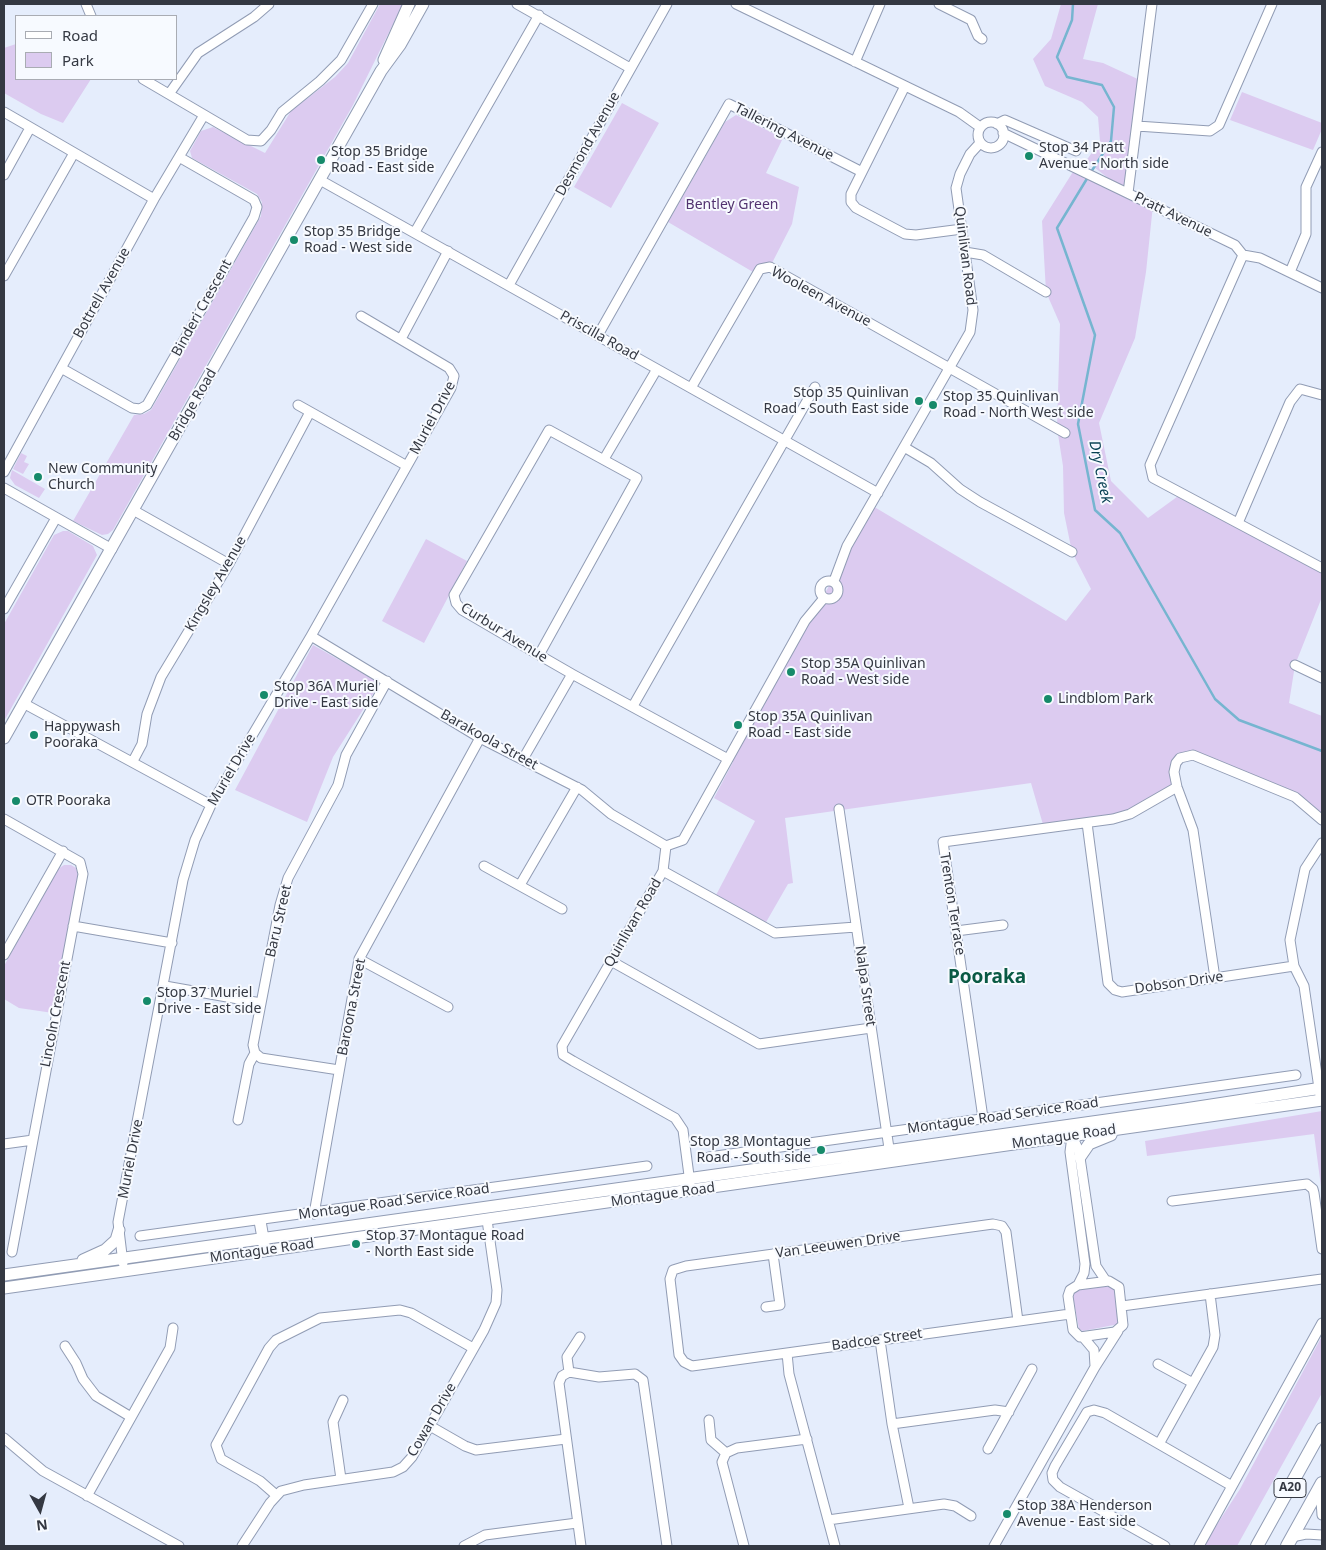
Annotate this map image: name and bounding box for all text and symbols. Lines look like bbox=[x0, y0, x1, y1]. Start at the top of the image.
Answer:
legend bbox=[15, 15, 178, 80]
text: Road bbox=[62, 25, 98, 45]
text: Park bbox=[62, 50, 94, 70]
street label: Desmond Avenue bbox=[552, 89, 624, 199]
street label: Tallering Avenue bbox=[732, 100, 836, 164]
place label: Stop 34 Pratt Avenue - North side bbox=[1039, 140, 1169, 172]
place label: Stop 35 Bridge Road - East side bbox=[331, 144, 434, 176]
marker: Stop 34 Pratt Avenue - North side bbox=[1023, 150, 1035, 162]
marker: Stop 35 Bridge Road - East side bbox=[315, 154, 327, 166]
street label: Pratt Avenue bbox=[1131, 189, 1215, 241]
park label: Bentley Green bbox=[686, 197, 778, 213]
street label: Quinlivan Road bbox=[951, 205, 979, 307]
place label: Stop 35 Bridge Road - West side bbox=[304, 224, 412, 256]
marker: Stop 35 Bridge Road - West side bbox=[288, 234, 300, 246]
street label: Bottrell Avenue bbox=[70, 245, 134, 341]
street label: Binderi Crescent bbox=[168, 257, 236, 359]
street label: Wooleen Avenue bbox=[768, 264, 874, 330]
street label: Priscilla Road bbox=[557, 308, 641, 364]
street label: Bridge Road bbox=[166, 366, 220, 444]
street label: Muriel Drive bbox=[407, 379, 459, 457]
place label: Stop 35 Quinlivan Road - South East side bbox=[764, 385, 909, 418]
place label: Stop 35 Quinlivan Road - North West side bbox=[943, 389, 1094, 422]
marker: Stop 35 Quinlivan Road - South East side bbox=[913, 395, 925, 407]
marker: Stop 35 Quinlivan Road - North West side bbox=[927, 399, 939, 411]
water label: Dry Creek bbox=[1085, 439, 1115, 505]
place label: New Community Church bbox=[48, 461, 158, 494]
marker: New Community Church bbox=[32, 471, 44, 483]
street label: Kingsley Avenue bbox=[182, 533, 250, 635]
street label: Curbur Avenue bbox=[458, 600, 550, 666]
place label: Stop 35A Quinlivan Road - West side bbox=[801, 656, 926, 689]
marker: Stop 35A Quinlivan Road - West side bbox=[785, 666, 797, 678]
place label: Stop 36A Muriel Drive - East side bbox=[274, 679, 378, 712]
marker: Stop 36A Muriel Drive - East side bbox=[258, 689, 270, 701]
place label: Lindblom Park bbox=[1058, 691, 1153, 707]
marker: Lindblom Park bbox=[1042, 693, 1054, 705]
street label: Barakoola Street bbox=[437, 706, 541, 774]
place label: Stop 35A Quinlivan Road - East side bbox=[748, 709, 873, 742]
place label: Happywash Pooraka bbox=[44, 719, 121, 752]
marker: Stop 35A Quinlivan Road - East side bbox=[732, 719, 744, 731]
marker: Happywash Pooraka bbox=[28, 729, 40, 741]
street label: Muriel Drive bbox=[205, 731, 259, 809]
place label: OTR Pooraka bbox=[26, 793, 111, 809]
marker: OTR Pooraka bbox=[10, 795, 22, 807]
street label: Trenton Terrace bbox=[936, 852, 968, 956]
street label: Quinlivan Road bbox=[601, 876, 665, 970]
street label: Baru Street bbox=[262, 883, 296, 959]
street label: Nalpa Street bbox=[851, 945, 879, 1027]
street label: Baroona Street bbox=[334, 957, 370, 1057]
street label: Lincoln Crescent bbox=[37, 959, 75, 1069]
district label: Pooraka bbox=[948, 967, 1026, 989]
street label: Dobson Drive bbox=[1134, 968, 1224, 998]
place label: Stop 37 Muriel Drive - East side bbox=[157, 985, 261, 1018]
marker: Stop 37 Muriel Drive - East side bbox=[141, 995, 153, 1007]
street label: Montague Road Service Road bbox=[906, 1094, 1100, 1138]
street label: Muriel Drive bbox=[115, 1118, 147, 1200]
street label: Montague Road bbox=[1011, 1121, 1117, 1153]
place label: Stop 38 Montague Road - South side bbox=[690, 1134, 811, 1166]
marker: Stop 38 Montague Road - South side bbox=[815, 1144, 827, 1156]
street label: Montague Road bbox=[610, 1179, 716, 1211]
street label: Montague Road Service Road bbox=[297, 1180, 491, 1224]
place label: Stop 37 Montague Road - North East side bbox=[366, 1228, 524, 1260]
street label: Van Leeuwen Drive bbox=[775, 1228, 901, 1262]
street label: Montague Road bbox=[209, 1235, 315, 1267]
marker: Stop 37 Montague Road - North East side bbox=[350, 1238, 362, 1250]
street label: Badcoe Street bbox=[831, 1325, 923, 1355]
street label: Cowan Drive bbox=[404, 1380, 460, 1460]
road number: A20 bbox=[1274, 1479, 1306, 1498]
north arrow bbox=[15, 1485, 65, 1535]
place label: Stop 38A Henderson Avenue - East side bbox=[1017, 1498, 1152, 1530]
marker: Stop 38A Henderson Avenue - East side bbox=[1001, 1508, 1013, 1520]
text: N bbox=[35, 1515, 49, 1536]

